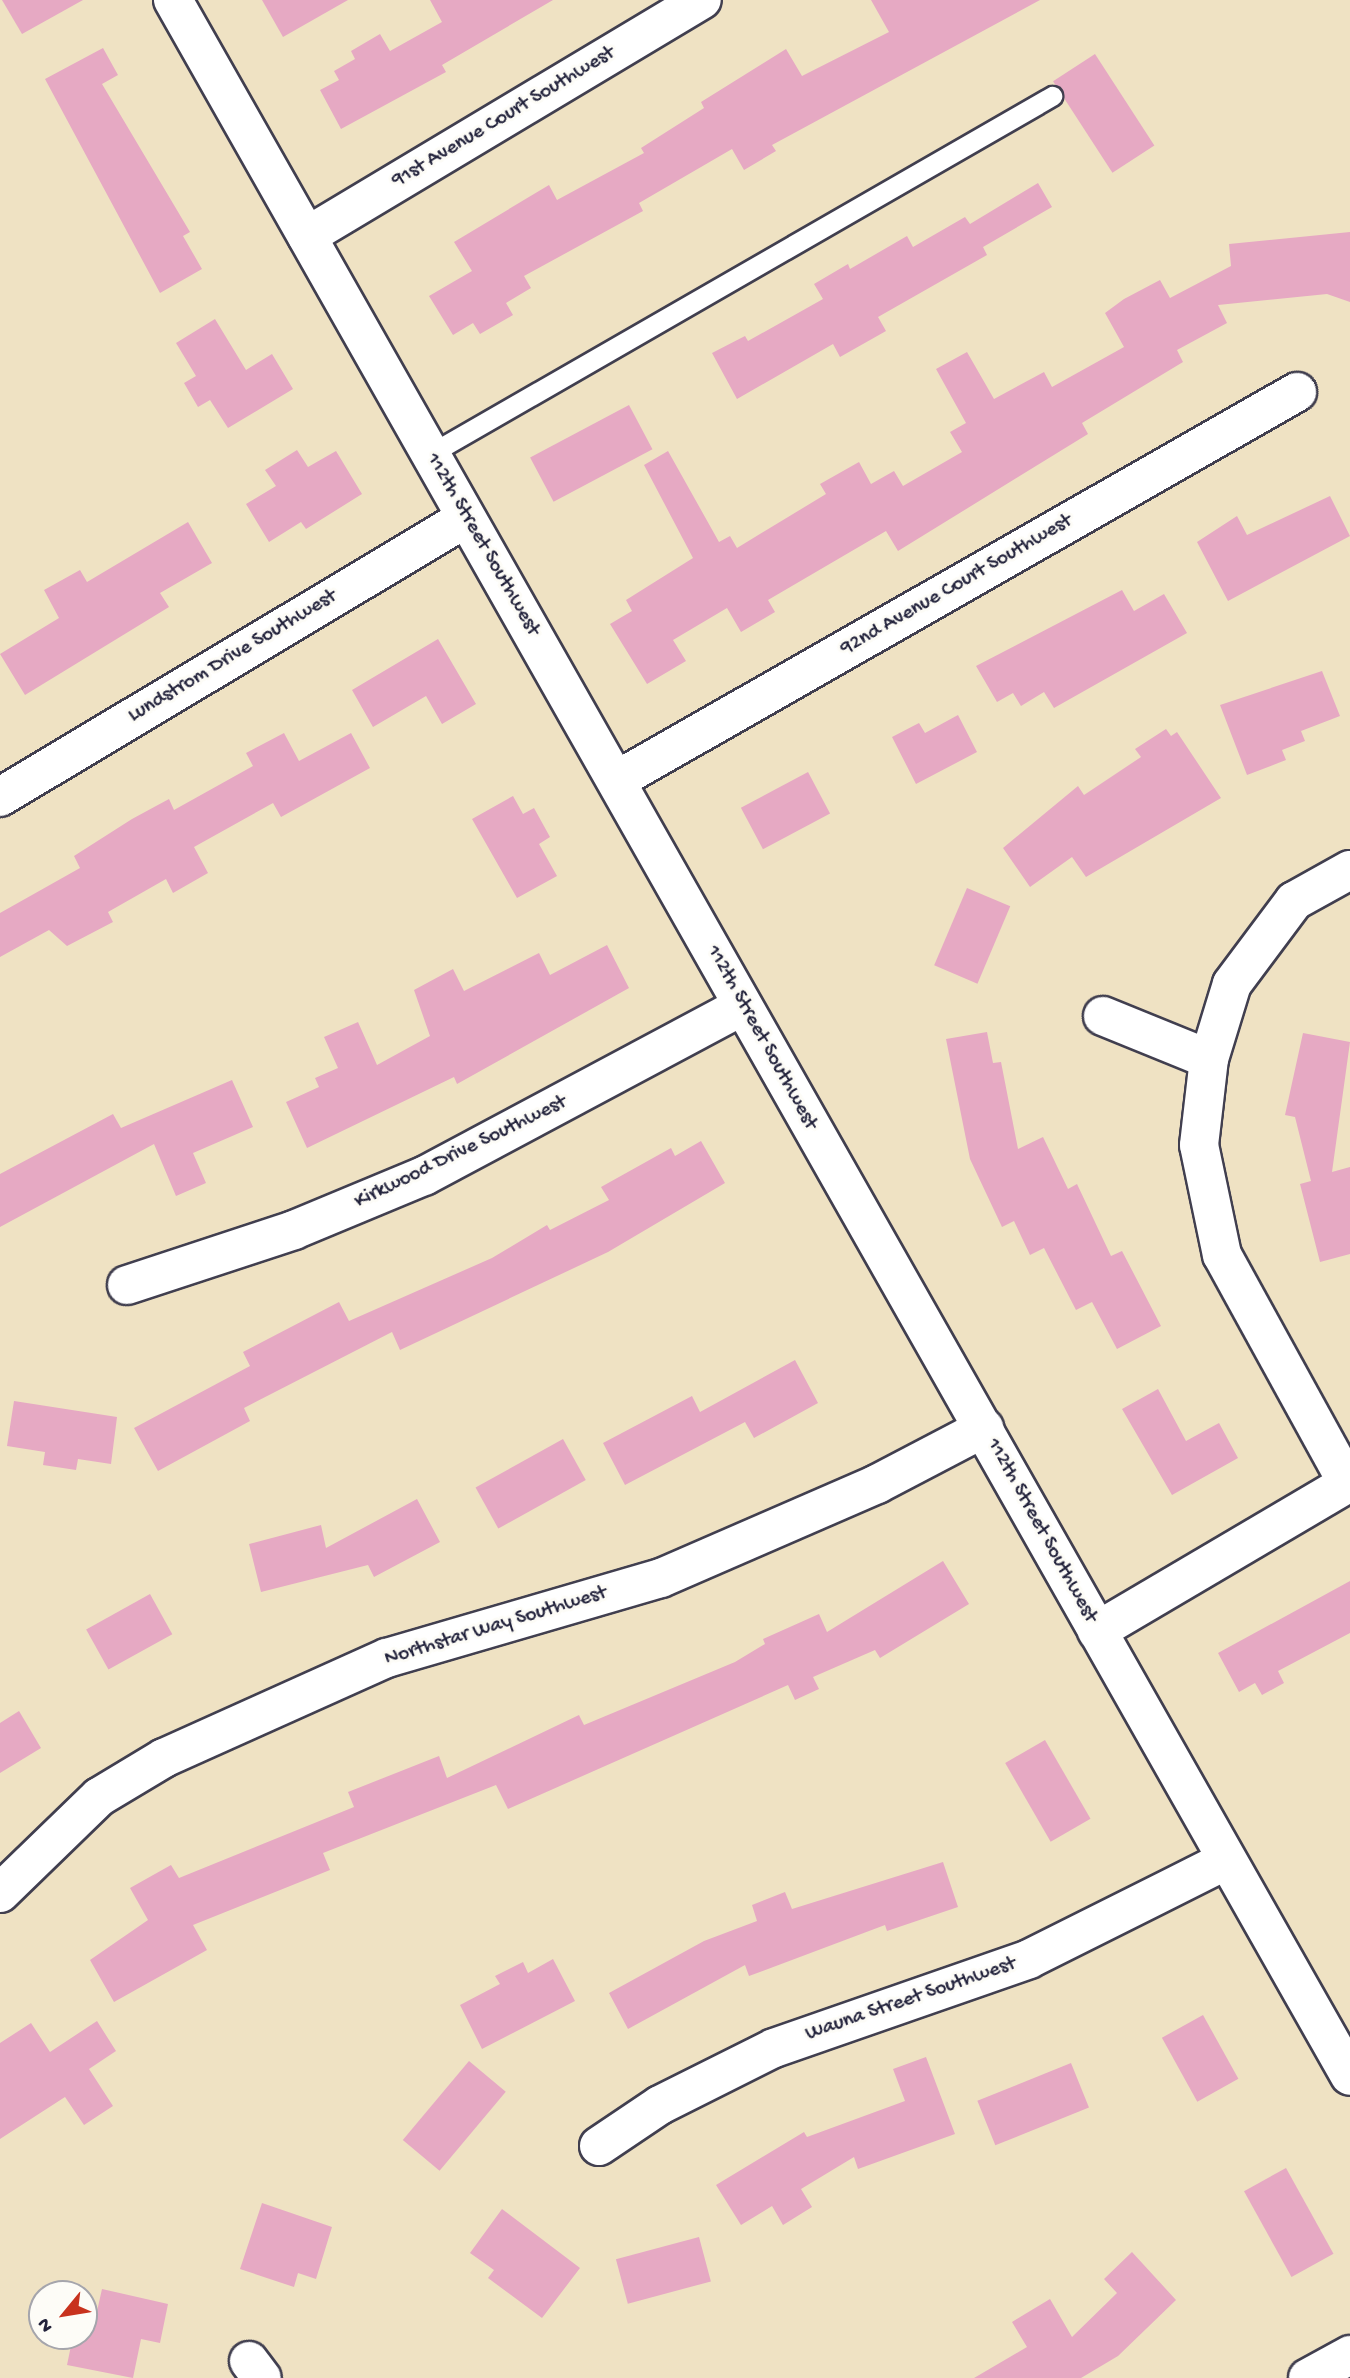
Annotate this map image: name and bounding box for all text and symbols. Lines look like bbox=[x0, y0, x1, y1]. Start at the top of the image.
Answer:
street label: 91st Avenue Court Southwest bbox=[388, 41, 620, 195]
street label: 112th Street Southwest bbox=[419, 449, 545, 641]
street label: 92nd Avenue Court Southwest bbox=[837, 509, 1077, 663]
street label: Lundstrom Drive Southwest bbox=[124, 585, 342, 729]
street label: 112th Street Southwest bbox=[700, 941, 822, 1135]
street label: Kirkwood Drive Southwest bbox=[351, 1091, 571, 1215]
street label: 112th Street Southwest bbox=[980, 1434, 1102, 1628]
street label: Northstar Way Southwest bbox=[382, 1581, 610, 1673]
street label: Wauna Street Southwest bbox=[803, 1952, 1019, 2048]
north arrow bbox=[28, 2280, 98, 2350]
text: N bbox=[33, 2314, 59, 2336]

